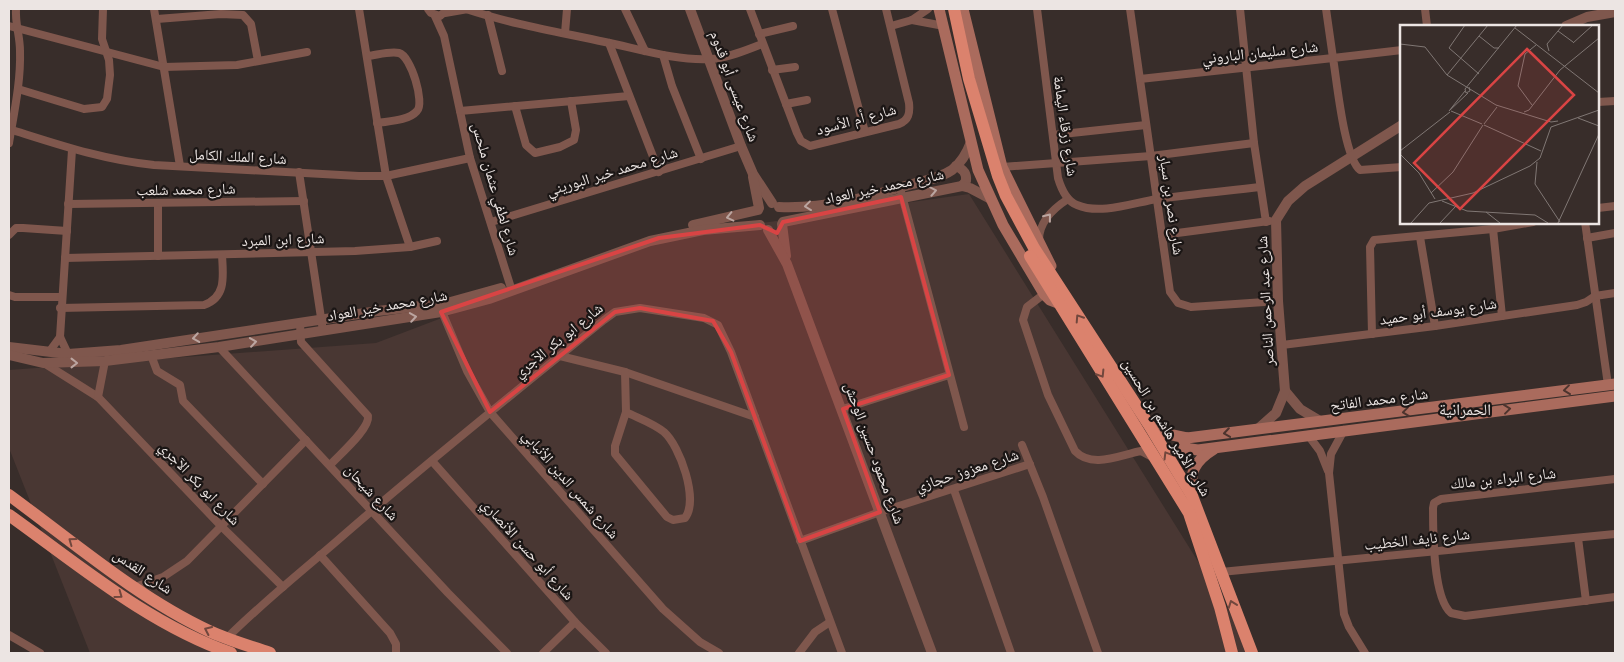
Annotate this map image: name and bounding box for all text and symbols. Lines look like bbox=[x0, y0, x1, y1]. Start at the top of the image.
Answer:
inset map bbox=[1400, 25, 1599, 224]
street label: شارع عيسى أبو قدوم bbox=[705, 28, 763, 145]
street label: شارع سليمان الباروني bbox=[1201, 37, 1319, 70]
street label: شارع زرقاء اليمامة bbox=[1049, 75, 1081, 178]
street label: شارع أم الأسود bbox=[814, 100, 899, 140]
street label: شارع لطفي عثمان ملحس bbox=[465, 121, 523, 258]
street label: شارع محمد خير البوريني bbox=[545, 143, 681, 203]
street label: شارع الملك الكامل bbox=[189, 145, 287, 169]
street label: شارع نصر بن سيار bbox=[1154, 153, 1187, 256]
street label: شارع محمد خير العواد bbox=[823, 165, 946, 209]
street label: شارع محمد شلعب bbox=[136, 180, 236, 200]
one-way arrow bbox=[929, 186, 938, 197]
one-way arrow bbox=[804, 200, 812, 211]
one-way arrow bbox=[726, 211, 734, 222]
one-way arrow bbox=[1042, 213, 1051, 223]
street label: شارع ابن المبرد bbox=[241, 229, 325, 251]
street label: شارع عبد الرحمن الناصر bbox=[1253, 235, 1279, 367]
street label: شارع محمد خير العواد bbox=[325, 286, 449, 326]
street label: شارع يوسف أبو حميد bbox=[1378, 294, 1498, 330]
street label: شارع ابو بكر الآجري bbox=[510, 299, 608, 384]
one-way arrow bbox=[409, 312, 418, 322]
one-way arrow bbox=[1076, 314, 1086, 323]
one-way arrow bbox=[191, 332, 199, 343]
one-way arrow bbox=[249, 337, 257, 348]
street label: شارع الأمير هاشم بن الحسين bbox=[1117, 355, 1215, 500]
one-way arrow bbox=[70, 358, 78, 368]
one-way arrow bbox=[1095, 368, 1105, 377]
street label: شارع محمود حسين الوحش bbox=[840, 380, 909, 527]
one-way arrow bbox=[1563, 384, 1571, 395]
street label: شارع محمد الفاتح bbox=[1329, 385, 1429, 415]
district label: الحمرانية bbox=[1439, 401, 1491, 419]
one-way arrow bbox=[1503, 404, 1511, 415]
one-way arrow bbox=[1402, 406, 1410, 417]
street label: شارع شمس الدين الأنبابي bbox=[516, 426, 623, 544]
one-way arrow bbox=[1223, 427, 1231, 437]
street label: شارع ابو بكر الآجري bbox=[153, 438, 244, 531]
street label: شارع معزوز حجازي bbox=[913, 445, 1022, 498]
one-way arrow bbox=[1163, 451, 1173, 460]
street label: شارع شيحان bbox=[340, 460, 402, 525]
street label: شارع البراء بن مالك bbox=[1449, 464, 1557, 494]
street label: شارع أبو حسن الأنصاري bbox=[475, 495, 578, 606]
street label: شارع نايف الخطيب bbox=[1363, 525, 1471, 555]
one-way arrow bbox=[68, 538, 78, 547]
street label: شارع القدس bbox=[109, 545, 176, 599]
one-way arrow bbox=[113, 589, 122, 597]
one-way arrow bbox=[1228, 600, 1238, 609]
one-way arrow bbox=[204, 626, 213, 637]

